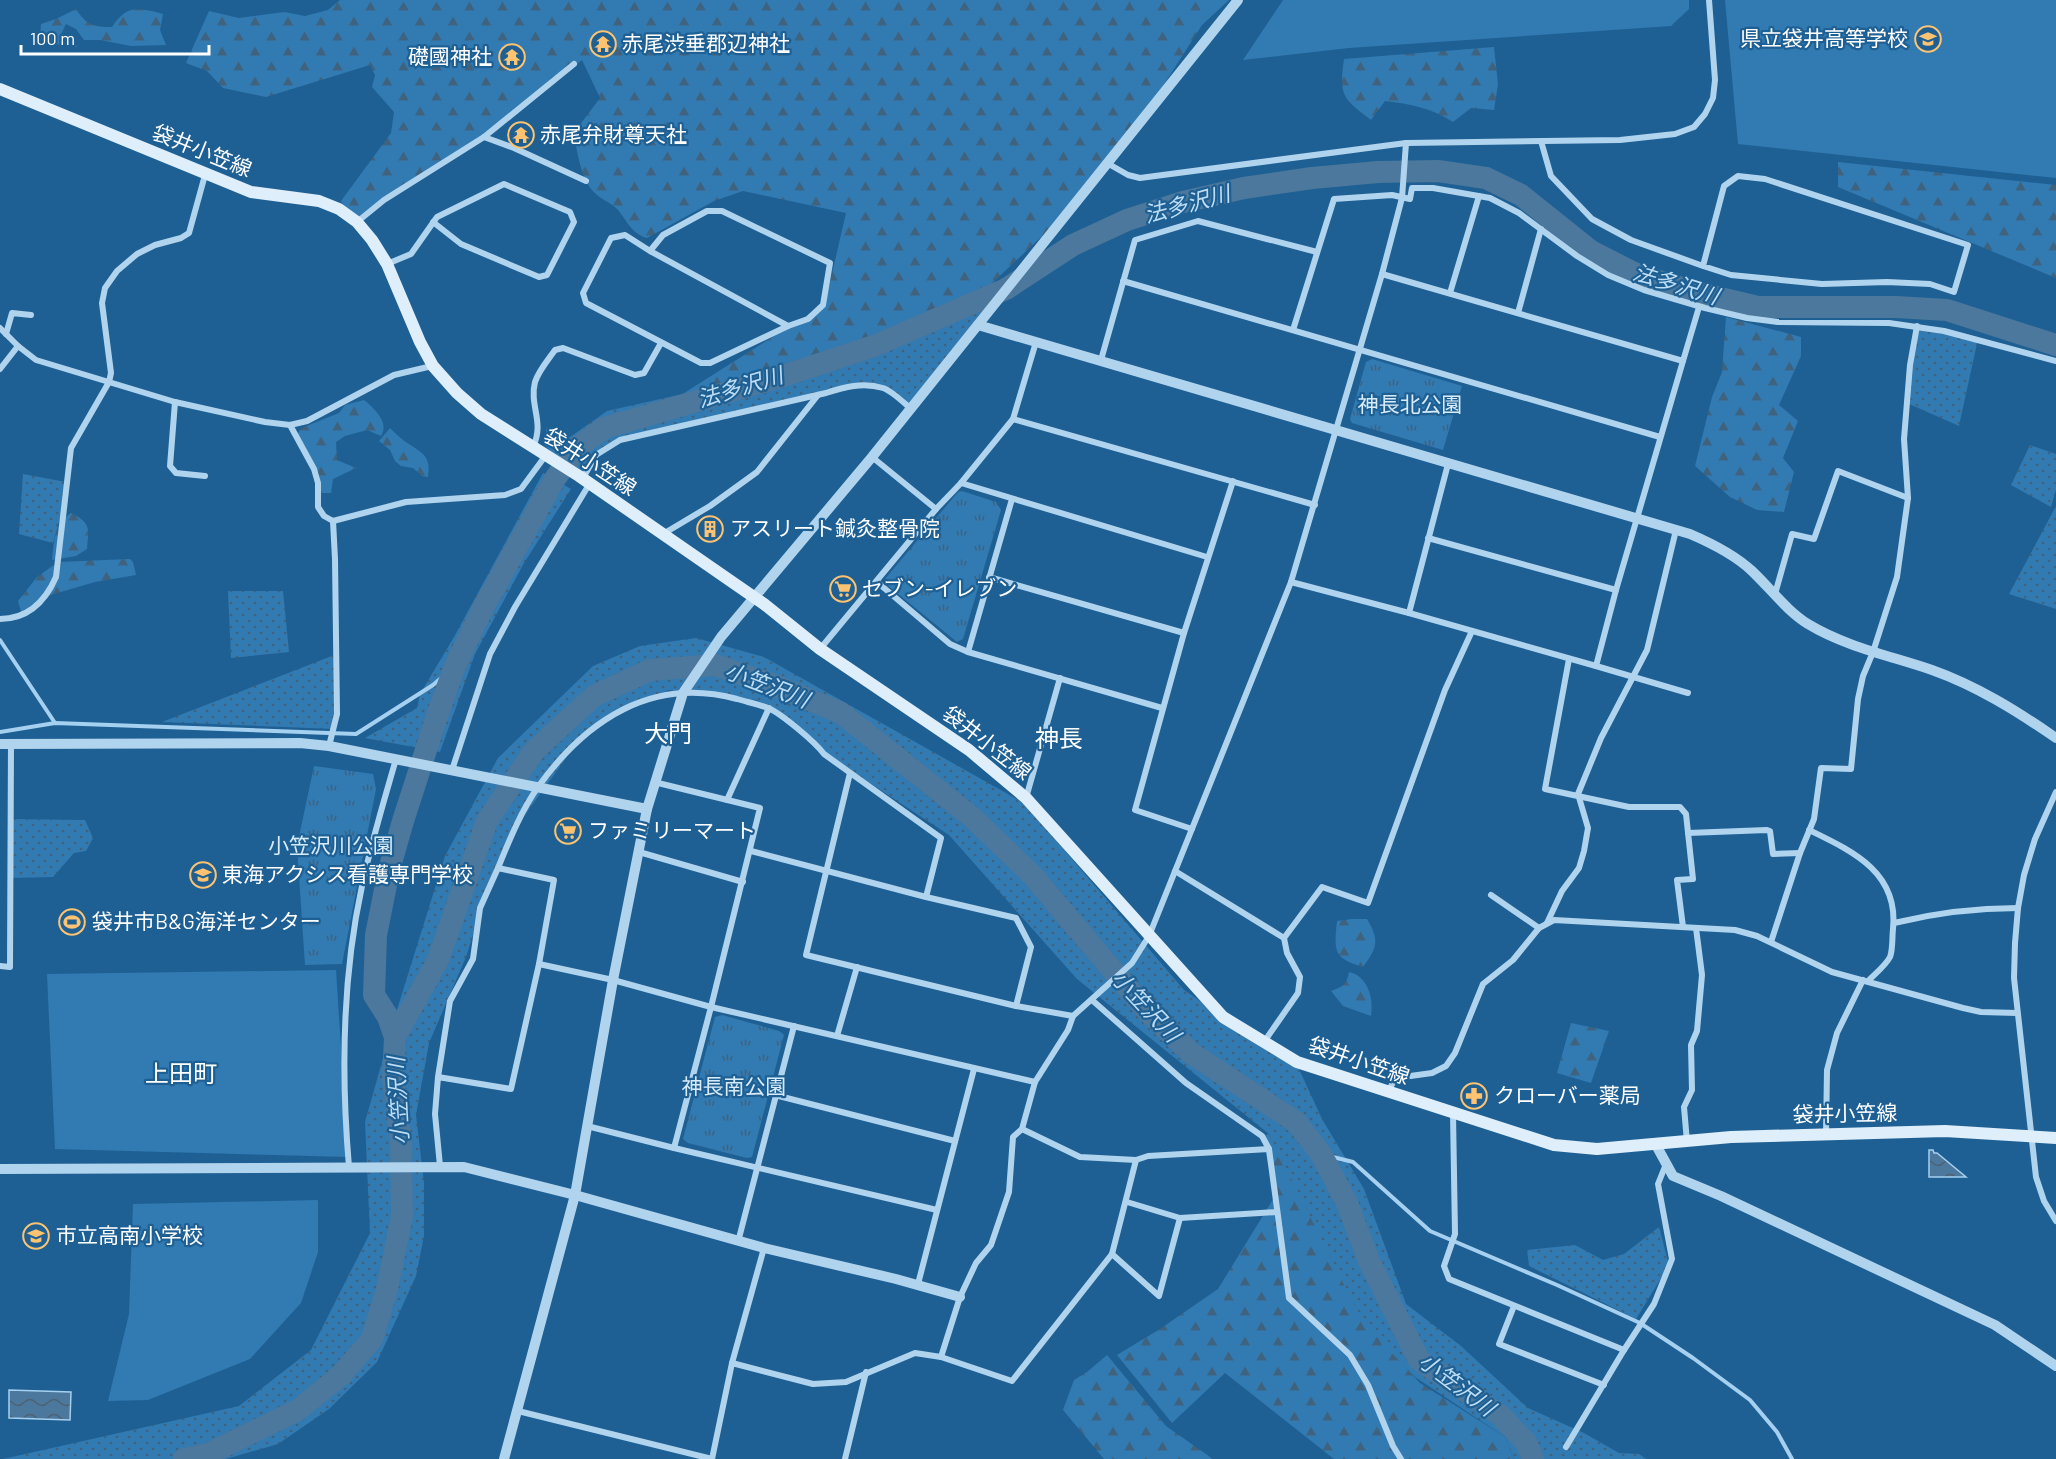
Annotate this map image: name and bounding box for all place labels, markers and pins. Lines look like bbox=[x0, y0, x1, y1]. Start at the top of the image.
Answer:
school or university icon: 県立袋井高等学校 bbox=[1913, 24, 1943, 54]
place label: 県立袋井高等学校 bbox=[1740, 25, 1908, 50]
temple icon: 赤尾渋垂郡辺神社 bbox=[588, 29, 618, 59]
place label: 赤尾渋垂郡辺神社 bbox=[622, 30, 790, 55]
temple icon: 礎國神社 bbox=[497, 42, 527, 72]
place label: 礎國神社 bbox=[408, 43, 492, 68]
temple icon: 赤尾弁財尊天社 bbox=[506, 120, 536, 150]
place label: 赤尾弁財尊天社 bbox=[540, 121, 687, 146]
building icon: アスリート鍼灸整骨院 bbox=[695, 514, 725, 544]
place label: アスリート鍼灸整骨院 bbox=[730, 515, 940, 540]
supermarket icon: セブン-イレブン bbox=[828, 574, 858, 604]
place label: セブン-イレブン bbox=[862, 575, 1017, 600]
supermarket icon: ファミリーマート bbox=[553, 816, 583, 846]
place label: ファミリーマート bbox=[588, 817, 756, 842]
school or university icon: 東海アクシス看護専門学校 bbox=[188, 860, 218, 890]
place label: 東海アクシス看護専門学校 bbox=[222, 861, 473, 886]
sports icon: 袋井市B&G海洋センター bbox=[57, 907, 87, 937]
place label: 袋井市B&G海洋センター bbox=[92, 908, 321, 933]
pharmacy icon: クローバー薬局 bbox=[1459, 1081, 1489, 1111]
place label: クローバー薬局 bbox=[1494, 1082, 1641, 1107]
school or university icon: 市立高南小学校 bbox=[21, 1221, 51, 1251]
place label: 市立高南小学校 bbox=[56, 1222, 203, 1247]

